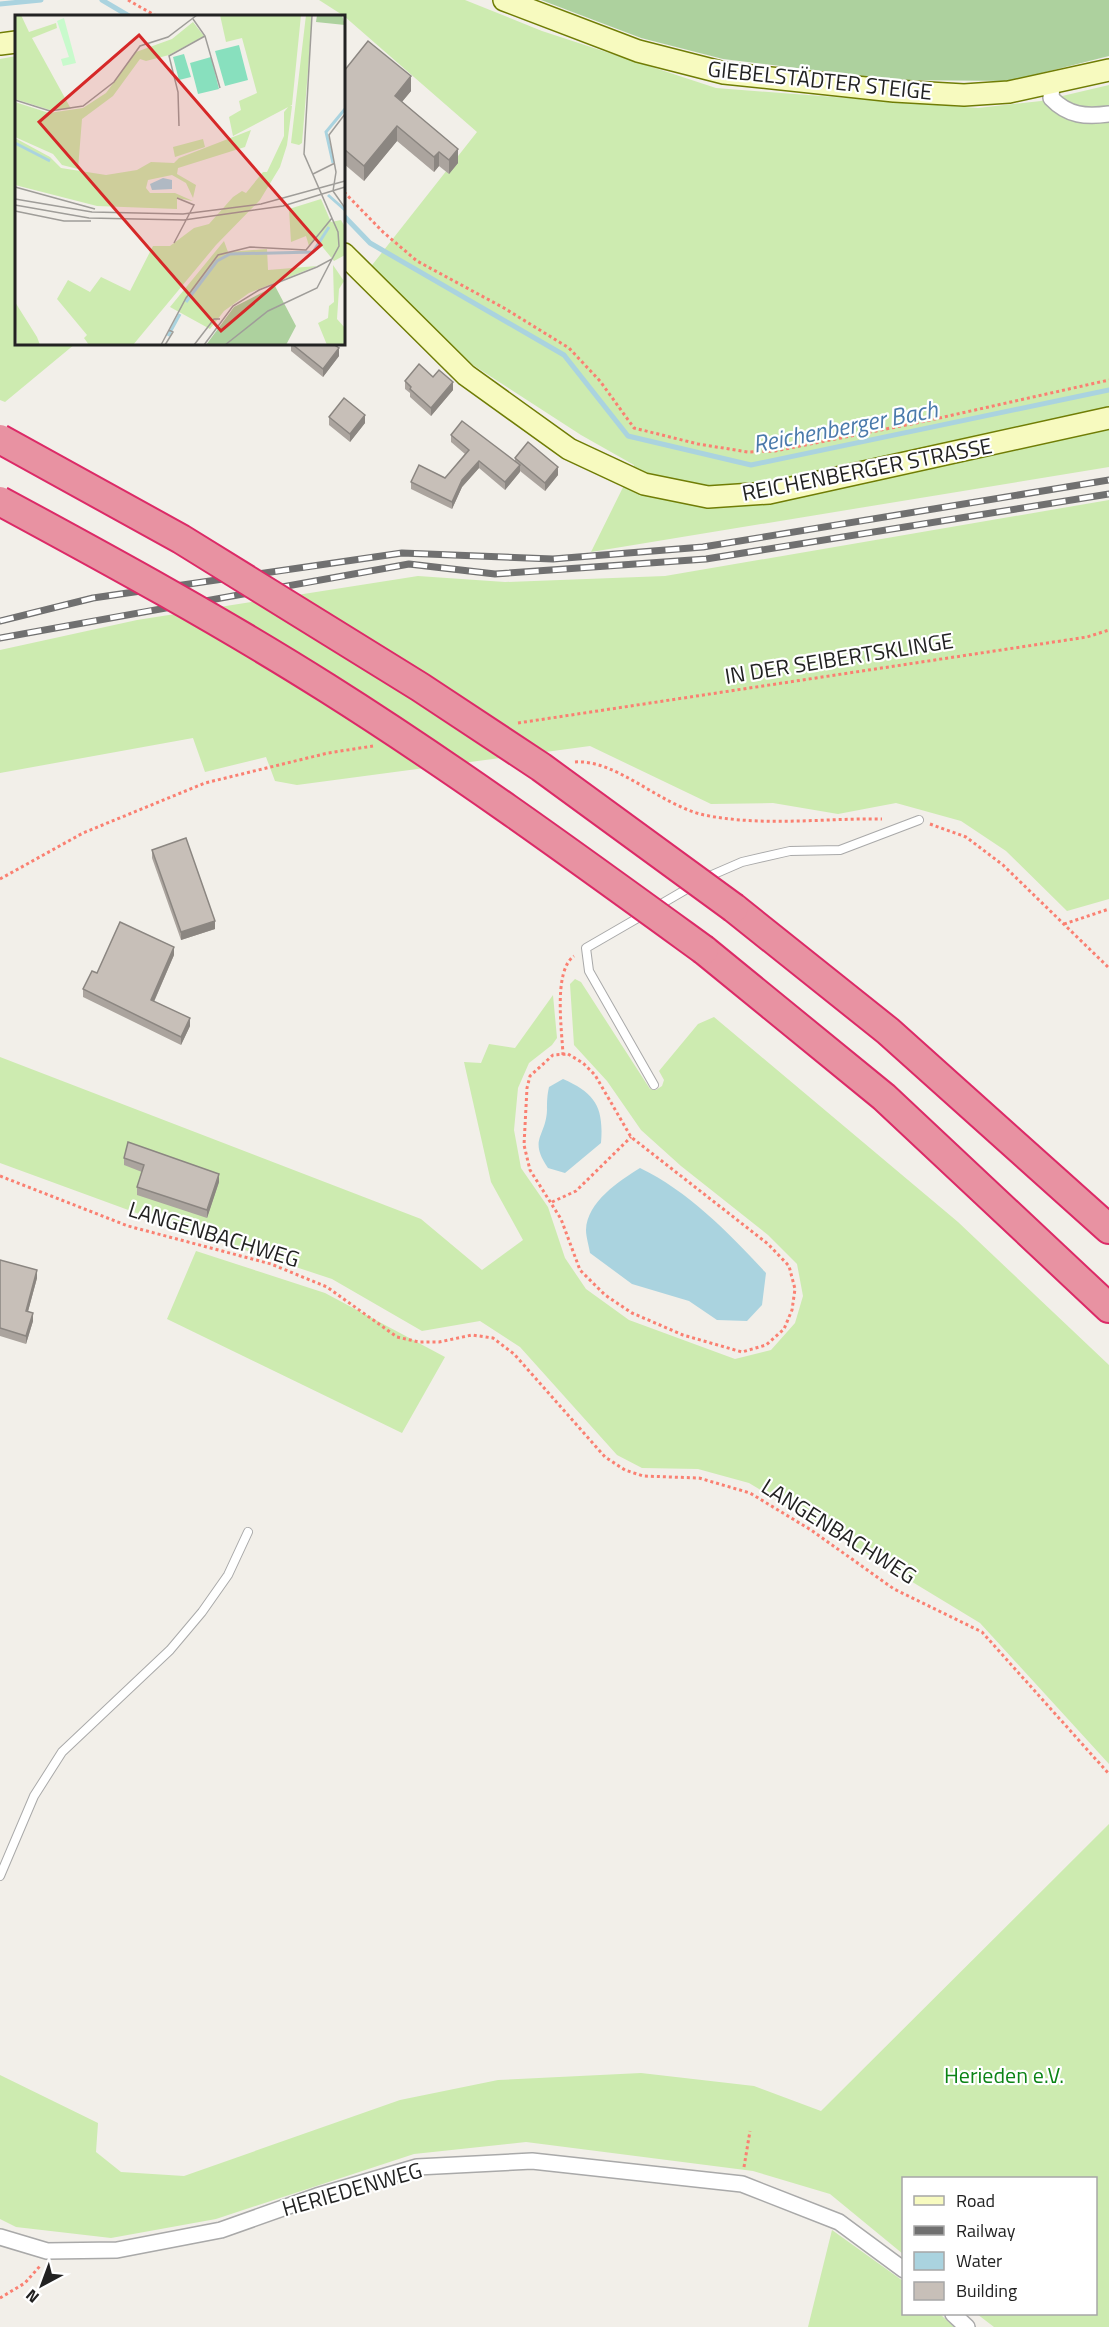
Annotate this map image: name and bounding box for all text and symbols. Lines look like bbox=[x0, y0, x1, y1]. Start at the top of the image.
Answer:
inset map bbox=[15, 15, 345, 345]
street label: GIEBELSTÄDTER STEIGE bbox=[706, 51, 934, 109]
water label: Reichenberger Bach bbox=[750, 390, 941, 462]
street label: REICHENBERGER STRASSE bbox=[739, 428, 995, 510]
street label: IN DER SEIBERTSKLINGE bbox=[722, 623, 956, 693]
street label: LANGENBACHWEG bbox=[124, 1192, 304, 1276]
street label: LANGENBACHWEG bbox=[755, 1470, 923, 1592]
park label: Herieden e.V. bbox=[944, 2058, 1064, 2092]
street label: HERIEDENWEG bbox=[278, 2153, 426, 2225]
legend bbox=[902, 2177, 1097, 2315]
text: Road bbox=[956, 2187, 995, 2214]
text: Railway bbox=[956, 2217, 1016, 2244]
text: Water bbox=[956, 2247, 1002, 2274]
north arrow bbox=[12, 2255, 72, 2315]
text: Building bbox=[956, 2277, 1017, 2304]
text: N bbox=[20, 2284, 44, 2309]

